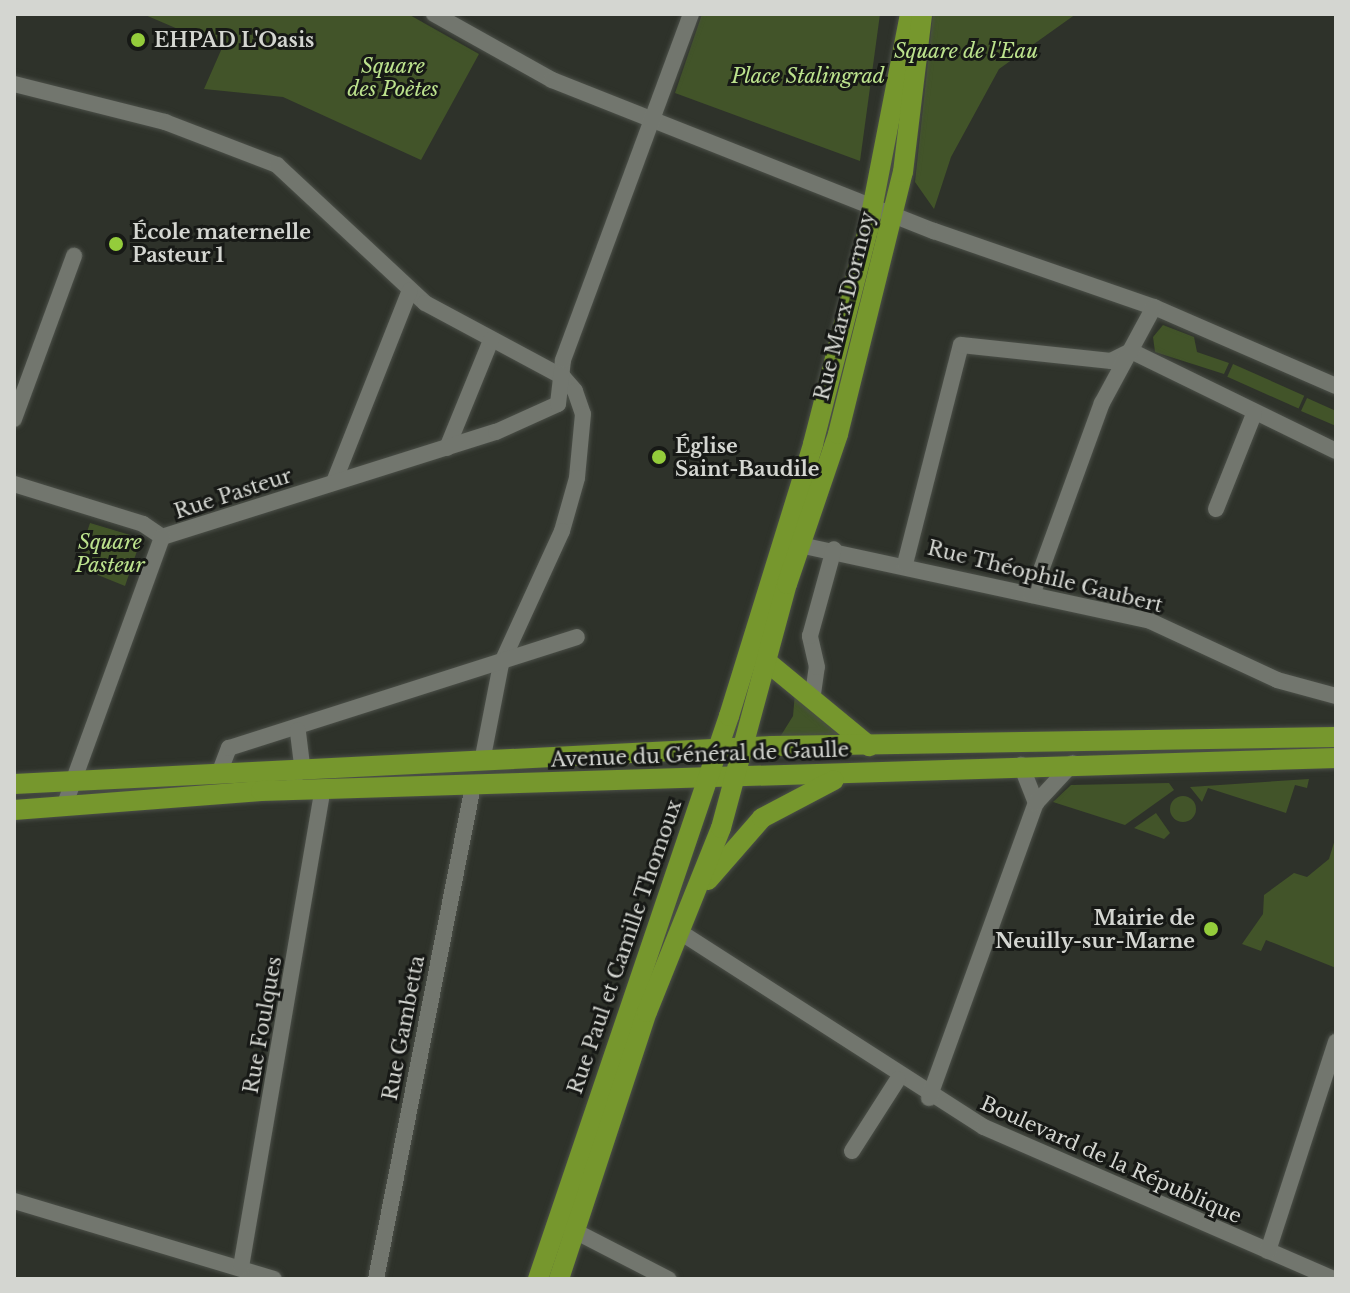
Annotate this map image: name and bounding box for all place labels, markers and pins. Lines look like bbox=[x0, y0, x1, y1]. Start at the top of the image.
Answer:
place label: EHPAD L'Oasis bbox=[154, 28, 314, 52]
marker: EHPAD L'Oasis bbox=[129, 31, 147, 49]
place label: École maternelle Pasteur 1 bbox=[132, 220, 311, 267]
marker: École maternelle Pasteur 1 bbox=[107, 235, 125, 253]
place label: Église Saint-Baudile bbox=[675, 434, 820, 481]
marker: Église Saint-Baudile bbox=[650, 448, 668, 466]
place label: Mairie de Neuilly-sur-Marne bbox=[995, 906, 1195, 953]
marker: Mairie de Neuilly-sur-Marne bbox=[1202, 920, 1220, 938]

